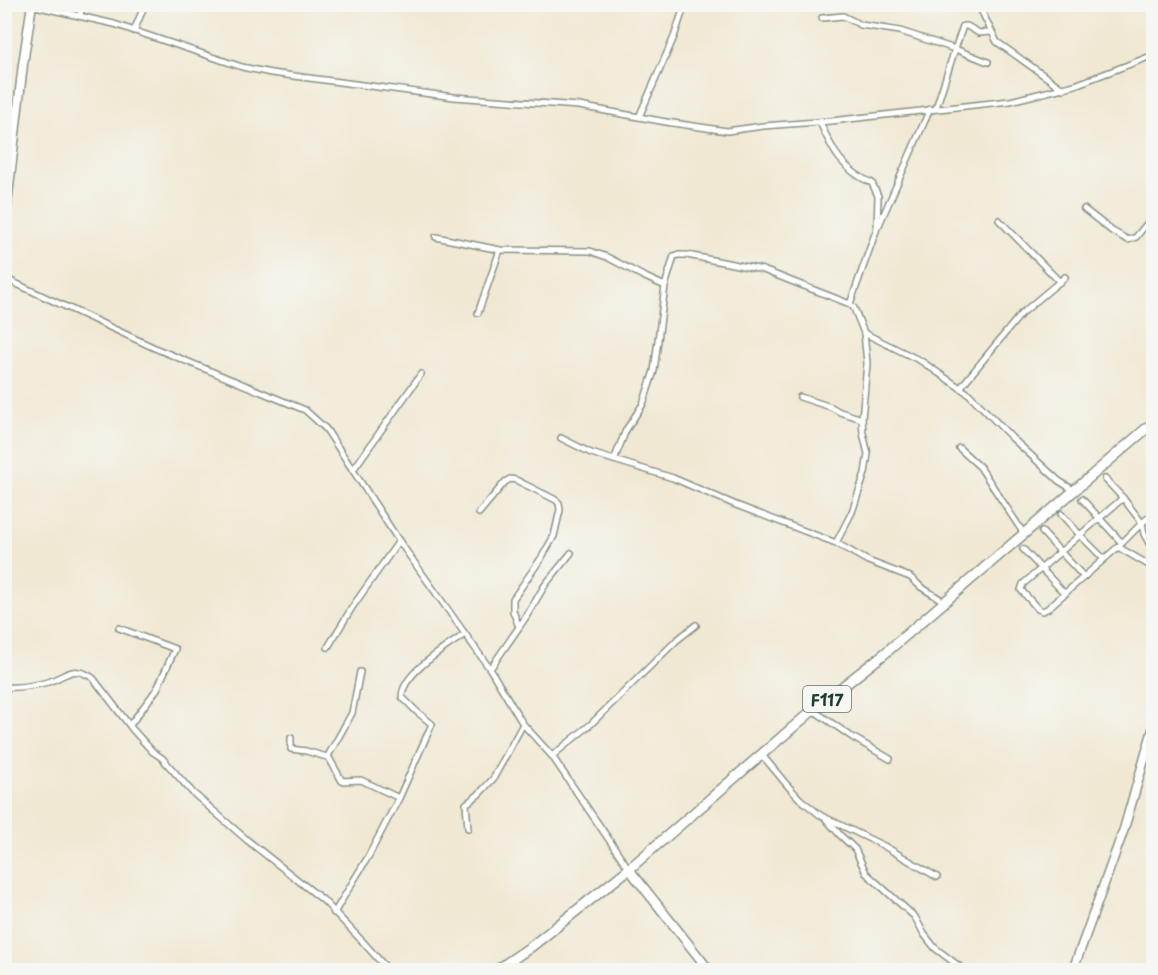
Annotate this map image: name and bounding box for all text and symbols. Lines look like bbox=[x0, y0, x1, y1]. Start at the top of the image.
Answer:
road number: F117 bbox=[803, 686, 851, 712]

